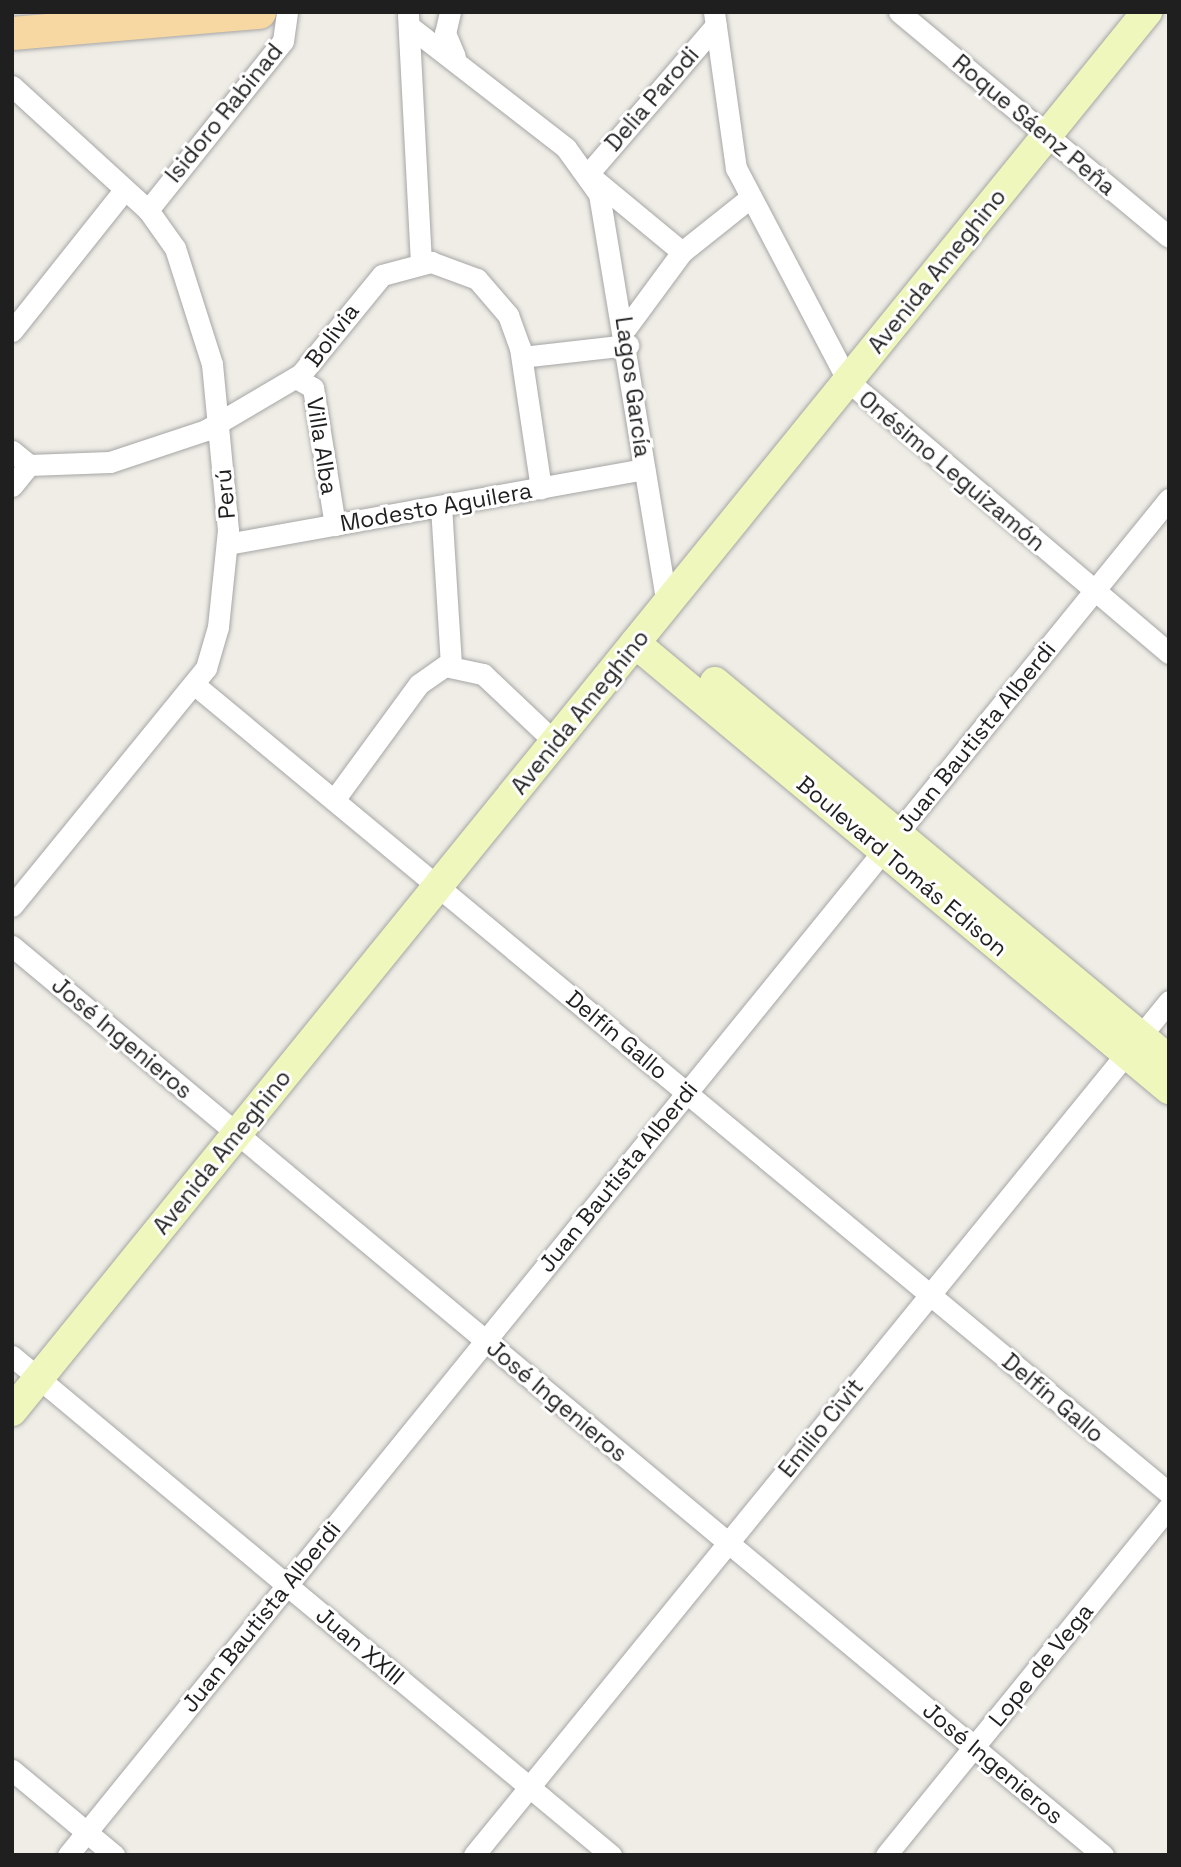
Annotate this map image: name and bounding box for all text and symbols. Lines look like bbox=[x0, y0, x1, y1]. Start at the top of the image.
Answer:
street label: Isidoro Rabinad bbox=[160, 38, 288, 188]
street label: Delia Parodi bbox=[599, 41, 705, 157]
street label: Roque Sáenz Peña bbox=[947, 49, 1121, 201]
street label: Avenida Ameghino bbox=[862, 183, 1012, 359]
street label: Bolivia bbox=[299, 298, 365, 372]
street label: Lagos García bbox=[609, 315, 657, 459]
street label: Onésimo Leguizamón bbox=[853, 385, 1051, 557]
street label: Villa Alba bbox=[301, 395, 343, 497]
street label: Perú bbox=[209, 468, 241, 520]
street label: Modesto Aguilera bbox=[338, 477, 534, 537]
street label: Avenida Ameghino bbox=[505, 624, 655, 800]
street label: Juan Bautista Alberdi bbox=[891, 636, 1061, 838]
street label: Boulevard Tomás Edison bbox=[791, 770, 1013, 962]
street label: José Ingenieros bbox=[46, 971, 198, 1105]
street label: Delfín Gallo bbox=[561, 985, 673, 1085]
street label: Avenida Ameghino bbox=[147, 1064, 297, 1240]
street label: Juan Bautista Alberdi bbox=[533, 1076, 703, 1278]
street label: José Ingenieros bbox=[481, 1334, 633, 1468]
street label: Delfín Gallo bbox=[997, 1348, 1109, 1448]
street label: Emilio Civit bbox=[773, 1373, 869, 1483]
street label: Juan Bautista Alberdi bbox=[176, 1516, 346, 1718]
street label: Lope de Vega bbox=[983, 1598, 1099, 1732]
street label: Juan XXIII bbox=[310, 1601, 410, 1691]
street label: José Ingenieros bbox=[917, 1696, 1069, 1830]

